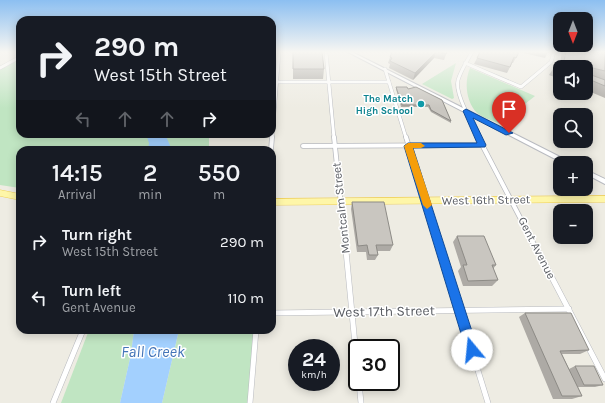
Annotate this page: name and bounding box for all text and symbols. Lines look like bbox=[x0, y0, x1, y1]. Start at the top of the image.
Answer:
north arrow bbox=[553, 12, 593, 52]
map controls bbox=[553, 12, 593, 244]
text: 290 m bbox=[94, 30, 179, 63]
icon: right bbox=[28, 32, 80, 84]
button: sound bbox=[553, 60, 593, 100]
text: West 15th Street bbox=[94, 64, 227, 86]
pin bbox=[492, 92, 526, 133]
place label: The Match High School bbox=[356, 93, 413, 117]
icon: arrive bbox=[498, 98, 520, 120]
marker: The Match High School bbox=[416, 99, 426, 109]
icon: left bbox=[72, 108, 94, 130]
icon: ahead bbox=[114, 108, 136, 130]
icon: ahead bbox=[156, 108, 178, 130]
icon: right bbox=[198, 108, 220, 130]
button: search bbox=[553, 108, 593, 148]
button: + bbox=[553, 156, 593, 196]
text: 14:15 bbox=[52, 159, 103, 187]
text: 2 bbox=[143, 159, 157, 187]
text: 550 bbox=[198, 159, 240, 187]
street label: Montcalm Street bbox=[329, 161, 353, 254]
text: Arrival bbox=[58, 187, 96, 202]
text: min bbox=[138, 187, 162, 202]
text: m bbox=[213, 187, 225, 202]
street label: West 16th Street bbox=[442, 192, 531, 208]
button: − bbox=[553, 204, 593, 244]
street label: Gent Avenue bbox=[515, 215, 559, 281]
text: Turn right bbox=[62, 226, 132, 244]
icon: right bbox=[28, 231, 50, 253]
text: 290 m bbox=[220, 233, 264, 251]
text: West 15th Street bbox=[62, 244, 158, 259]
text: Turn left bbox=[62, 282, 121, 300]
icon: left bbox=[28, 287, 50, 309]
text: 110 m bbox=[228, 289, 264, 307]
text: Gent Avenue bbox=[62, 300, 136, 315]
street label: West 17th Street bbox=[333, 302, 435, 321]
position arrow bbox=[451, 329, 493, 371]
speed limit sign: 30 bbox=[348, 339, 400, 391]
water label: Fall Creek bbox=[121, 342, 186, 361]
text: 24 bbox=[302, 348, 326, 371]
text: km/h bbox=[301, 369, 327, 381]

